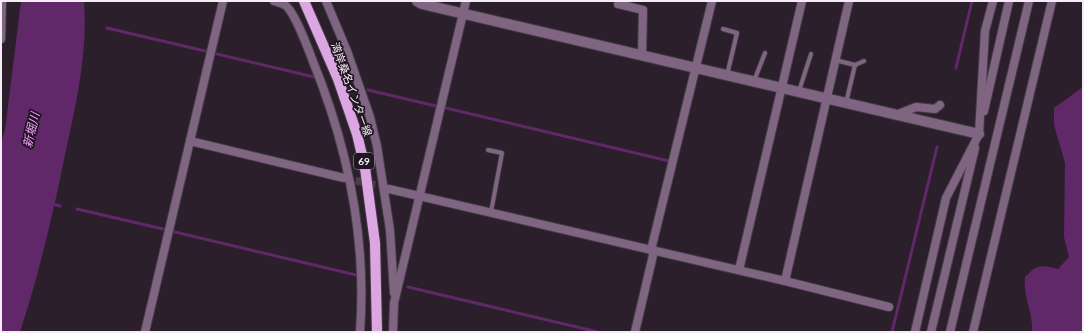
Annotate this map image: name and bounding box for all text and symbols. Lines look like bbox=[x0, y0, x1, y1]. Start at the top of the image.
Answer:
street label: 湾岸桑名インター線 bbox=[329, 40, 375, 138]
water label: 新堀川 bbox=[20, 109, 43, 149]
road number: 69 bbox=[354, 153, 374, 169]

